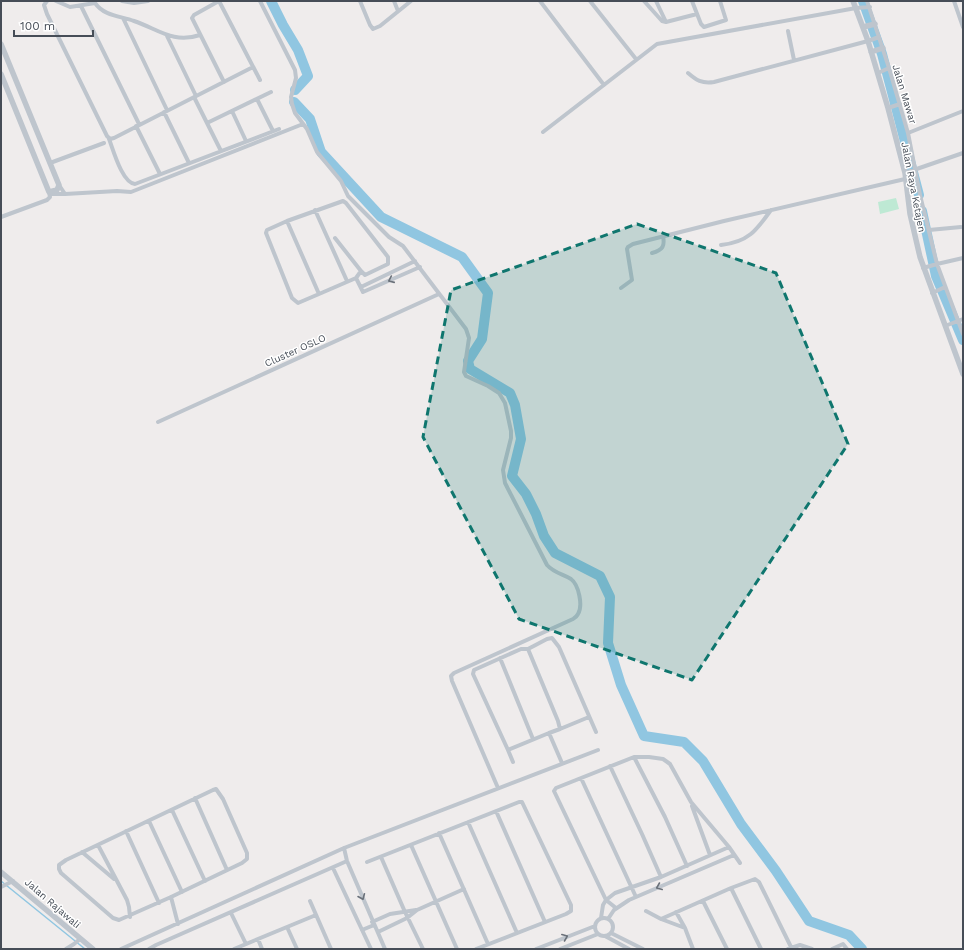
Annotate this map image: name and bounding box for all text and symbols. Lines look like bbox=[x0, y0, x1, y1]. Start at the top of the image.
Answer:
scale bar bbox=[14, 12, 93, 38]
text: 100 m bbox=[20, 19, 55, 33]
street label: Jalan Mawar bbox=[890, 63, 919, 125]
street label: Jalan Raya Ketajen bbox=[899, 141, 928, 233]
one-way arrow bbox=[388, 275, 395, 283]
street label: Cluster OSLO bbox=[263, 332, 327, 369]
street label: Jalan Rajawali bbox=[23, 876, 83, 930]
one-way arrow bbox=[656, 882, 664, 890]
one-way arrow bbox=[357, 893, 365, 901]
one-way arrow bbox=[562, 934, 569, 942]

